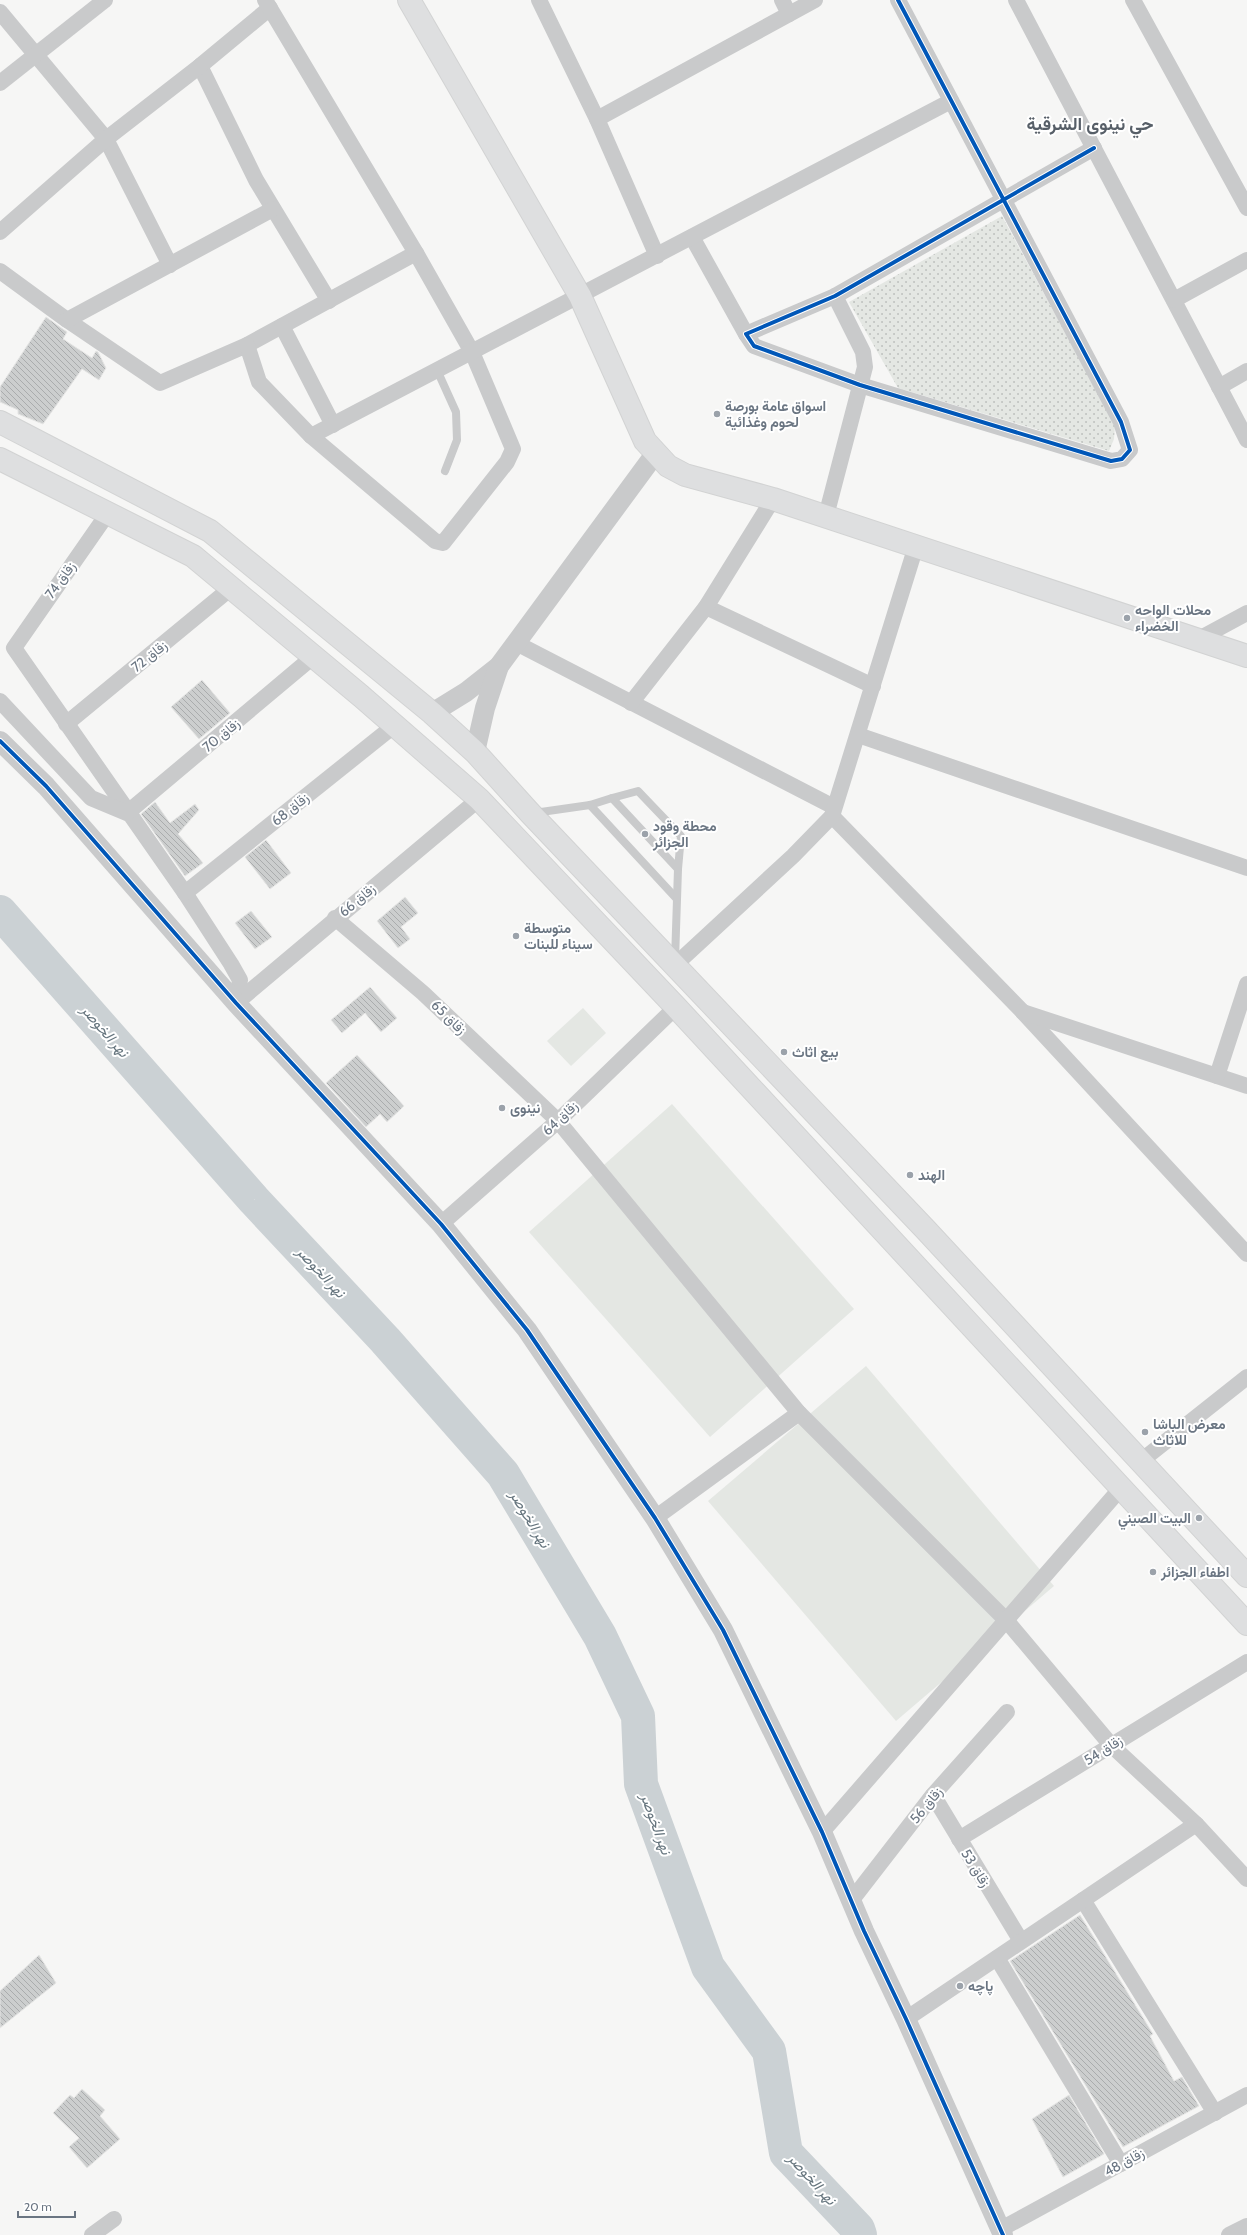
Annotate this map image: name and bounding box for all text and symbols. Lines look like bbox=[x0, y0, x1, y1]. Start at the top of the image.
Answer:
district label: حي نينوى الشرقية bbox=[1027, 113, 1153, 139]
place label: اسواق عامة بورصة لحوم وغذائية bbox=[725, 397, 826, 431]
marker: اسواق عامة بورصة لحوم وغذائية bbox=[712, 409, 722, 419]
street label: زقاق 74 bbox=[41, 558, 80, 602]
place label: محلات الواحه الخضراء bbox=[1135, 601, 1212, 635]
marker: محلات الواحه الخضراء bbox=[1122, 613, 1132, 623]
street label: زقاق 72 bbox=[127, 636, 171, 676]
street label: زقاق 70 bbox=[199, 714, 244, 756]
street label: زقاق 68 bbox=[268, 788, 313, 830]
place label: محطة وقود الجزائر bbox=[652, 817, 717, 851]
marker: محطة وقود الجزائر bbox=[640, 829, 650, 839]
street label: زقاق 66 bbox=[335, 879, 379, 921]
place label: متوسطة سيناء للبنات bbox=[524, 919, 593, 953]
marker: متوسطة سيناء للبنات bbox=[511, 931, 521, 941]
street label: زقاق 65 bbox=[428, 996, 471, 1038]
water label: نهر الخوصر bbox=[77, 1000, 133, 1061]
place label: بيع اثاث bbox=[792, 1043, 839, 1062]
marker: بيع اثاث bbox=[779, 1047, 789, 1057]
street label: زقاق 64 bbox=[538, 1097, 582, 1139]
place label: نينوى bbox=[510, 1099, 540, 1117]
marker: نينوى bbox=[497, 1103, 507, 1113]
place label: الهند bbox=[918, 1166, 945, 1184]
marker: الهند bbox=[905, 1170, 915, 1180]
water label: نهر الخوصر bbox=[292, 1242, 350, 1302]
place label: معرض الباشا للاثاث bbox=[1153, 1415, 1226, 1449]
marker: معرض الباشا للاثاث bbox=[1140, 1427, 1150, 1437]
water label: نهر الخوصر bbox=[505, 1486, 554, 1552]
place label: البيت الصيني bbox=[1118, 1509, 1191, 1530]
marker: البيت الصيني bbox=[1194, 1513, 1204, 1523]
place label: اطفاء الجزائر bbox=[1160, 1563, 1229, 1581]
marker: اطفاء الجزائر bbox=[1148, 1567, 1158, 1577]
street label: زقاق 54 bbox=[1080, 1731, 1126, 1769]
street label: زقاق 56 bbox=[906, 1783, 946, 1827]
water label: نهر الخوصر bbox=[636, 1790, 676, 1858]
street label: زقاق 53 bbox=[957, 1845, 995, 1891]
place label: پاچه bbox=[968, 1977, 993, 1996]
marker: پاچه bbox=[955, 1981, 965, 1991]
street label: زقاق 48 bbox=[1101, 2144, 1147, 2180]
water label: نهر الخوصر bbox=[783, 2149, 840, 2209]
scale bar bbox=[18, 2193, 75, 2219]
text: 20 m bbox=[24, 2199, 52, 2214]

